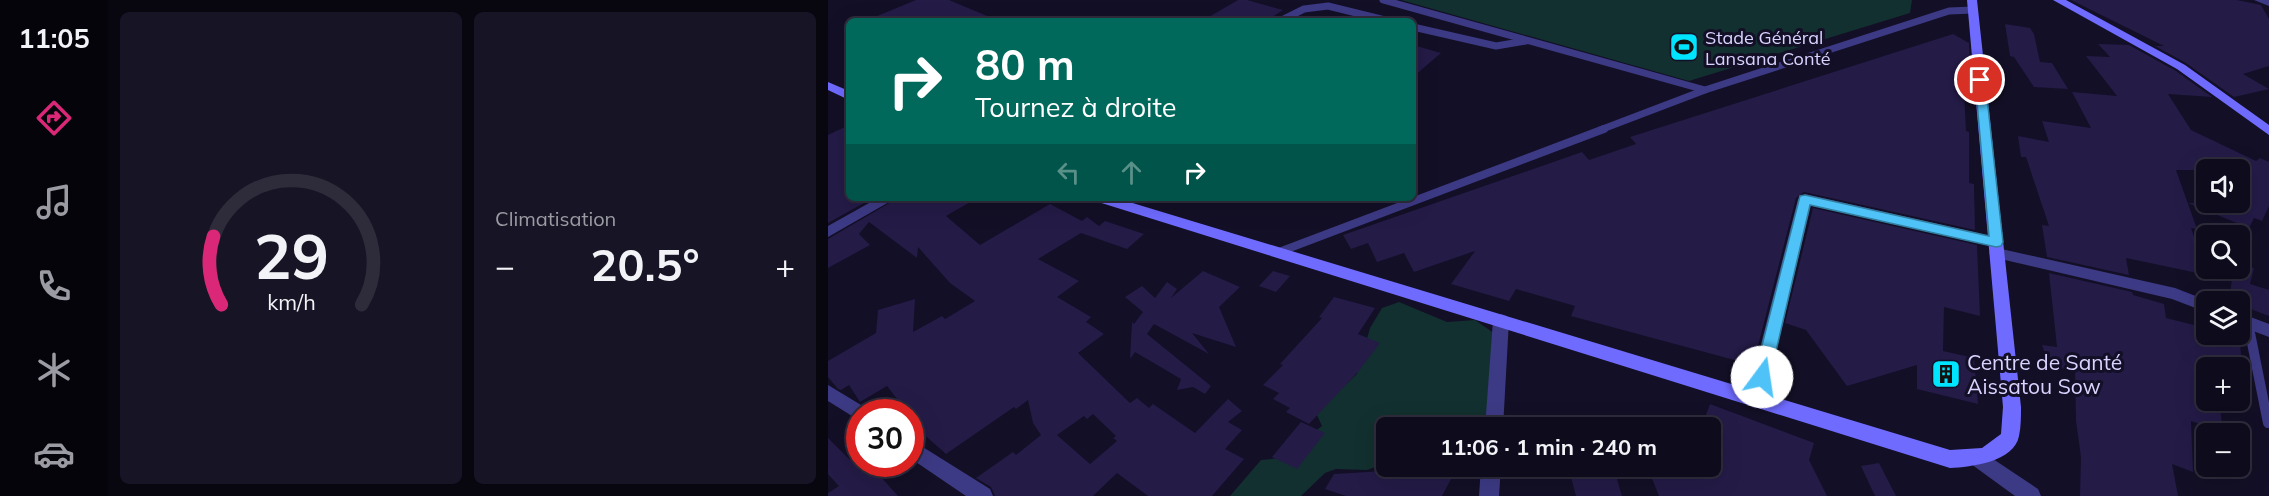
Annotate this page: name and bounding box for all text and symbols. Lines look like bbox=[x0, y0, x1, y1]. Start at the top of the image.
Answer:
text: 11:05 bbox=[18, 21, 90, 55]
place label: Stade Général Lansana Conté bbox=[1705, 26, 1830, 70]
sports icon: Stade Général Lansana Conté bbox=[1668, 31, 1700, 63]
text: 80 m bbox=[975, 38, 1075, 91]
icon: right bbox=[876, 42, 954, 120]
pin bbox=[1954, 54, 2005, 105]
icon: arrive bbox=[1963, 63, 1996, 96]
text: Tournez à droite bbox=[975, 90, 1176, 124]
icon: directions bbox=[33, 97, 75, 139]
icon: left bbox=[1052, 156, 1085, 189]
icon: ahead bbox=[1115, 156, 1148, 189]
icon: right bbox=[1178, 156, 1211, 189]
map controls bbox=[2196, 159, 2250, 477]
button: sound bbox=[2196, 159, 2250, 213]
icon: music bbox=[33, 181, 75, 223]
text: Climatisation bbox=[495, 206, 616, 231]
text: 29 bbox=[254, 216, 328, 295]
button: search bbox=[2196, 225, 2250, 279]
text: 20.5° bbox=[590, 236, 700, 292]
text: − bbox=[495, 245, 515, 286]
text: + bbox=[775, 245, 795, 286]
icon: phone bbox=[33, 265, 75, 307]
text: km/h bbox=[267, 288, 315, 315]
button: layers bbox=[2196, 291, 2250, 345]
position arrow bbox=[1730, 345, 1794, 409]
icon: climate bbox=[33, 349, 75, 391]
place label: Centre de Santé Aissatou Sow bbox=[1967, 349, 2122, 399]
button: + bbox=[2196, 357, 2250, 411]
building icon: Centre de Santé Aissatou Sow bbox=[1930, 358, 1962, 390]
speed limit sign: 30 bbox=[846, 399, 924, 477]
button: − bbox=[2196, 423, 2250, 477]
icon: car bbox=[33, 433, 75, 475]
text: 11:06 · 1 min · 240 m bbox=[1440, 433, 1657, 461]

